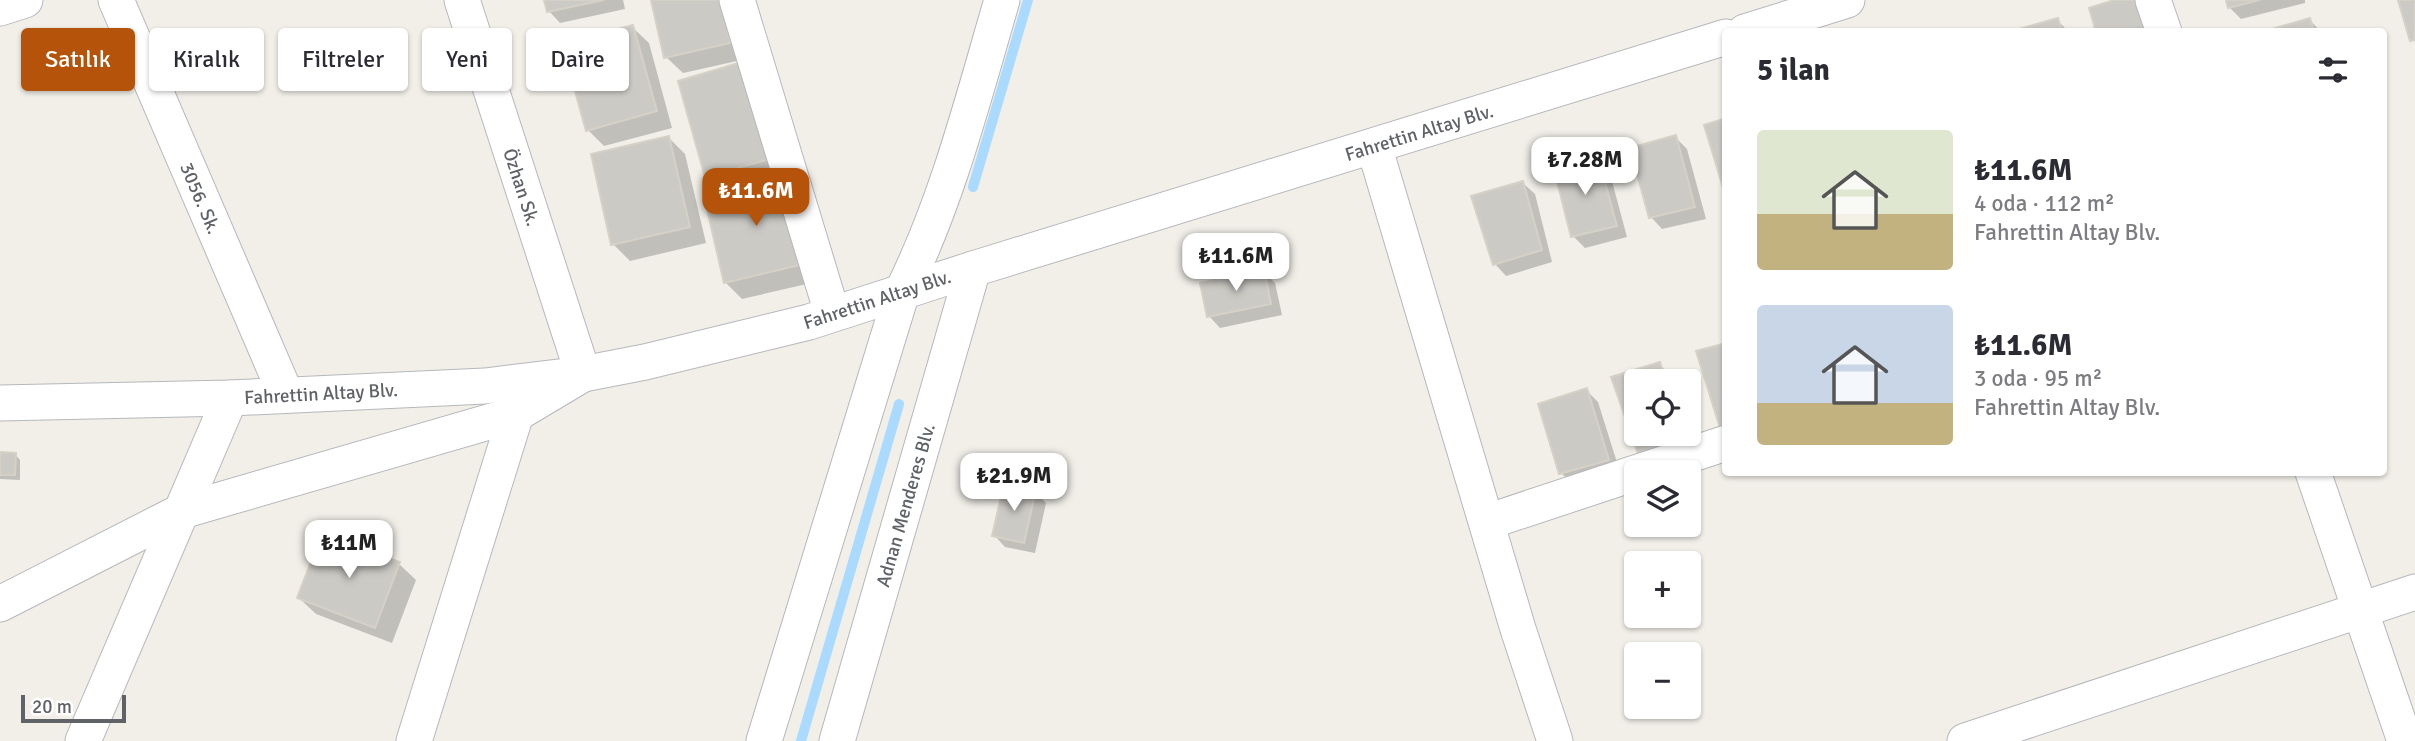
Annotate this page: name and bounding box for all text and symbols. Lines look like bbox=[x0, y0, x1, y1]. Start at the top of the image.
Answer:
chip: Satılık bbox=[21, 28, 135, 91]
chip: Kiralık bbox=[149, 28, 264, 91]
chip: Filtreler bbox=[278, 28, 408, 91]
chip: Yeni bbox=[422, 28, 512, 91]
chip: Daire bbox=[526, 28, 629, 91]
icon: filters bbox=[2314, 51, 2352, 89]
text: 5 ilan bbox=[1757, 52, 1830, 89]
street label: Fahrettin Altay Blv. bbox=[1342, 99, 1496, 167]
pin: ₺7.28M bbox=[1528, 138, 1642, 197]
street label: Özhan Sk. bbox=[497, 145, 545, 229]
text: ₺7.28M bbox=[1547, 145, 1623, 174]
text: ₺11.6M bbox=[1974, 152, 2072, 189]
icon: home bbox=[1813, 158, 1897, 242]
street label: 3056. Sk. bbox=[174, 159, 226, 238]
pin: ₺11.6M bbox=[699, 168, 813, 228]
text: ₺11.6M bbox=[718, 176, 794, 205]
text: 4 oda · 112 m² bbox=[1974, 189, 2115, 218]
text: Fahrettin Altay Blv. bbox=[1974, 218, 2160, 247]
pin: ₺11.6M bbox=[1179, 233, 1293, 293]
text: ₺11.6M bbox=[1198, 241, 1274, 270]
street label: Fahrettin Altay Blv. bbox=[800, 265, 954, 335]
text: ₺11.6M bbox=[1974, 327, 2072, 364]
icon: home bbox=[1813, 333, 1897, 417]
text: 3 oda · 95 m² bbox=[1974, 364, 2102, 393]
map controls bbox=[1624, 369, 1701, 719]
button: locate bbox=[1624, 369, 1701, 446]
street label: Fahrettin Altay Blv. bbox=[244, 378, 399, 410]
text: Fahrettin Altay Blv. bbox=[1974, 393, 2160, 422]
street label: Adnan Menderes Blv. bbox=[871, 421, 941, 590]
pin: ₺21.9M bbox=[957, 454, 1071, 513]
button: layers bbox=[1624, 460, 1701, 537]
text: ₺21.9M bbox=[976, 461, 1052, 490]
pin: ₺11M bbox=[308, 520, 390, 580]
text: ₺11M bbox=[321, 528, 377, 557]
button: + bbox=[1624, 551, 1701, 628]
button: − bbox=[1624, 642, 1701, 719]
scale bar bbox=[21, 692, 126, 724]
text: 20 m bbox=[32, 695, 72, 719]

